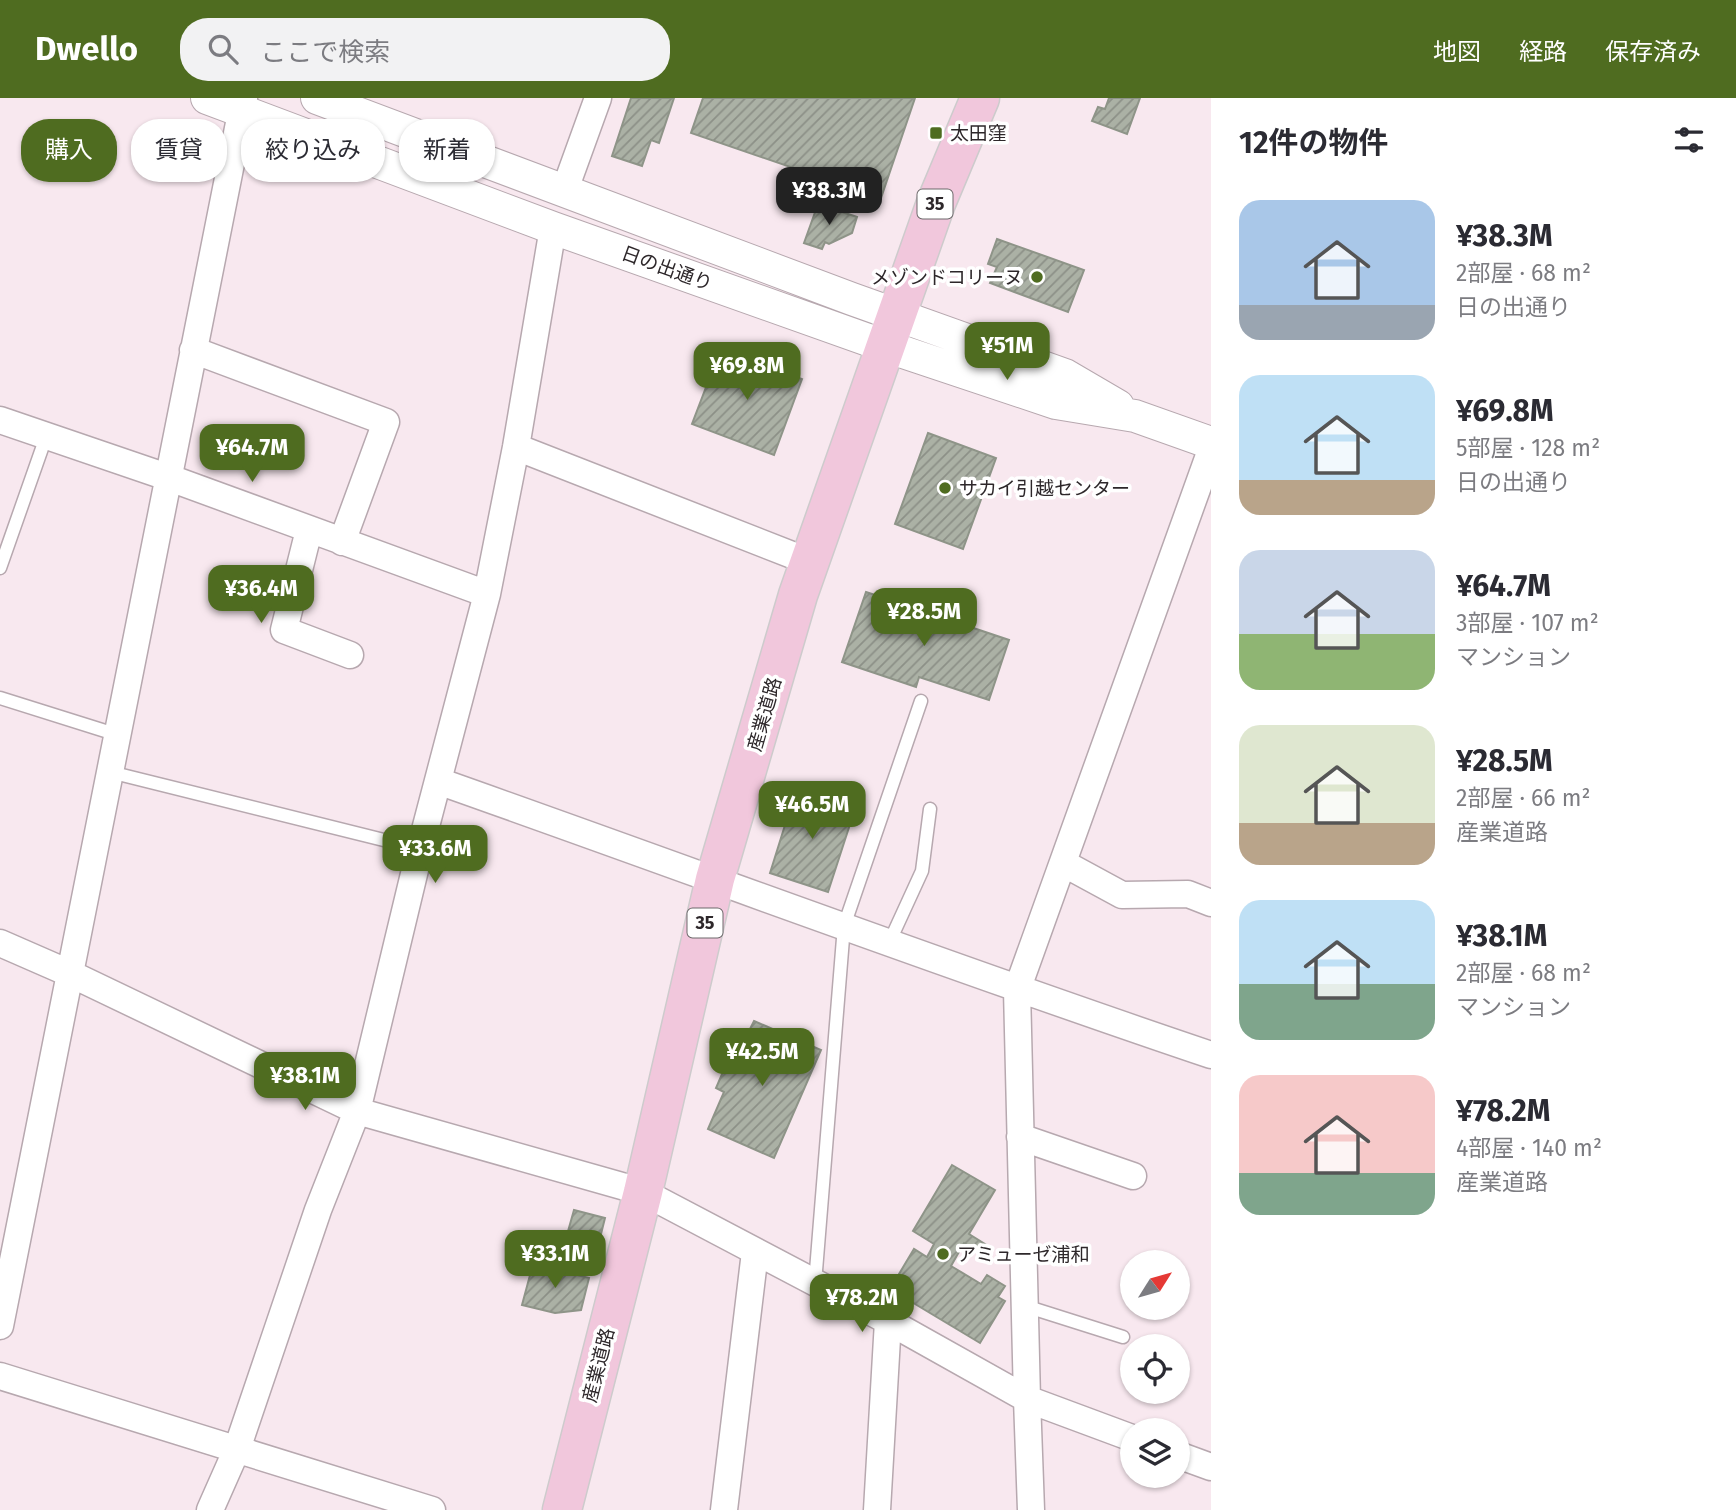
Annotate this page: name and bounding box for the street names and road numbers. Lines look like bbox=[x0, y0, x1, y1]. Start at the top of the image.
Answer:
road number: 35 bbox=[918, 190, 953, 218]
street label: 日の出通り bbox=[618, 241, 715, 296]
street label: 産業道路 bbox=[743, 674, 786, 754]
road number: 35 bbox=[688, 908, 722, 938]
street label: 産業道路 bbox=[578, 1325, 619, 1405]

